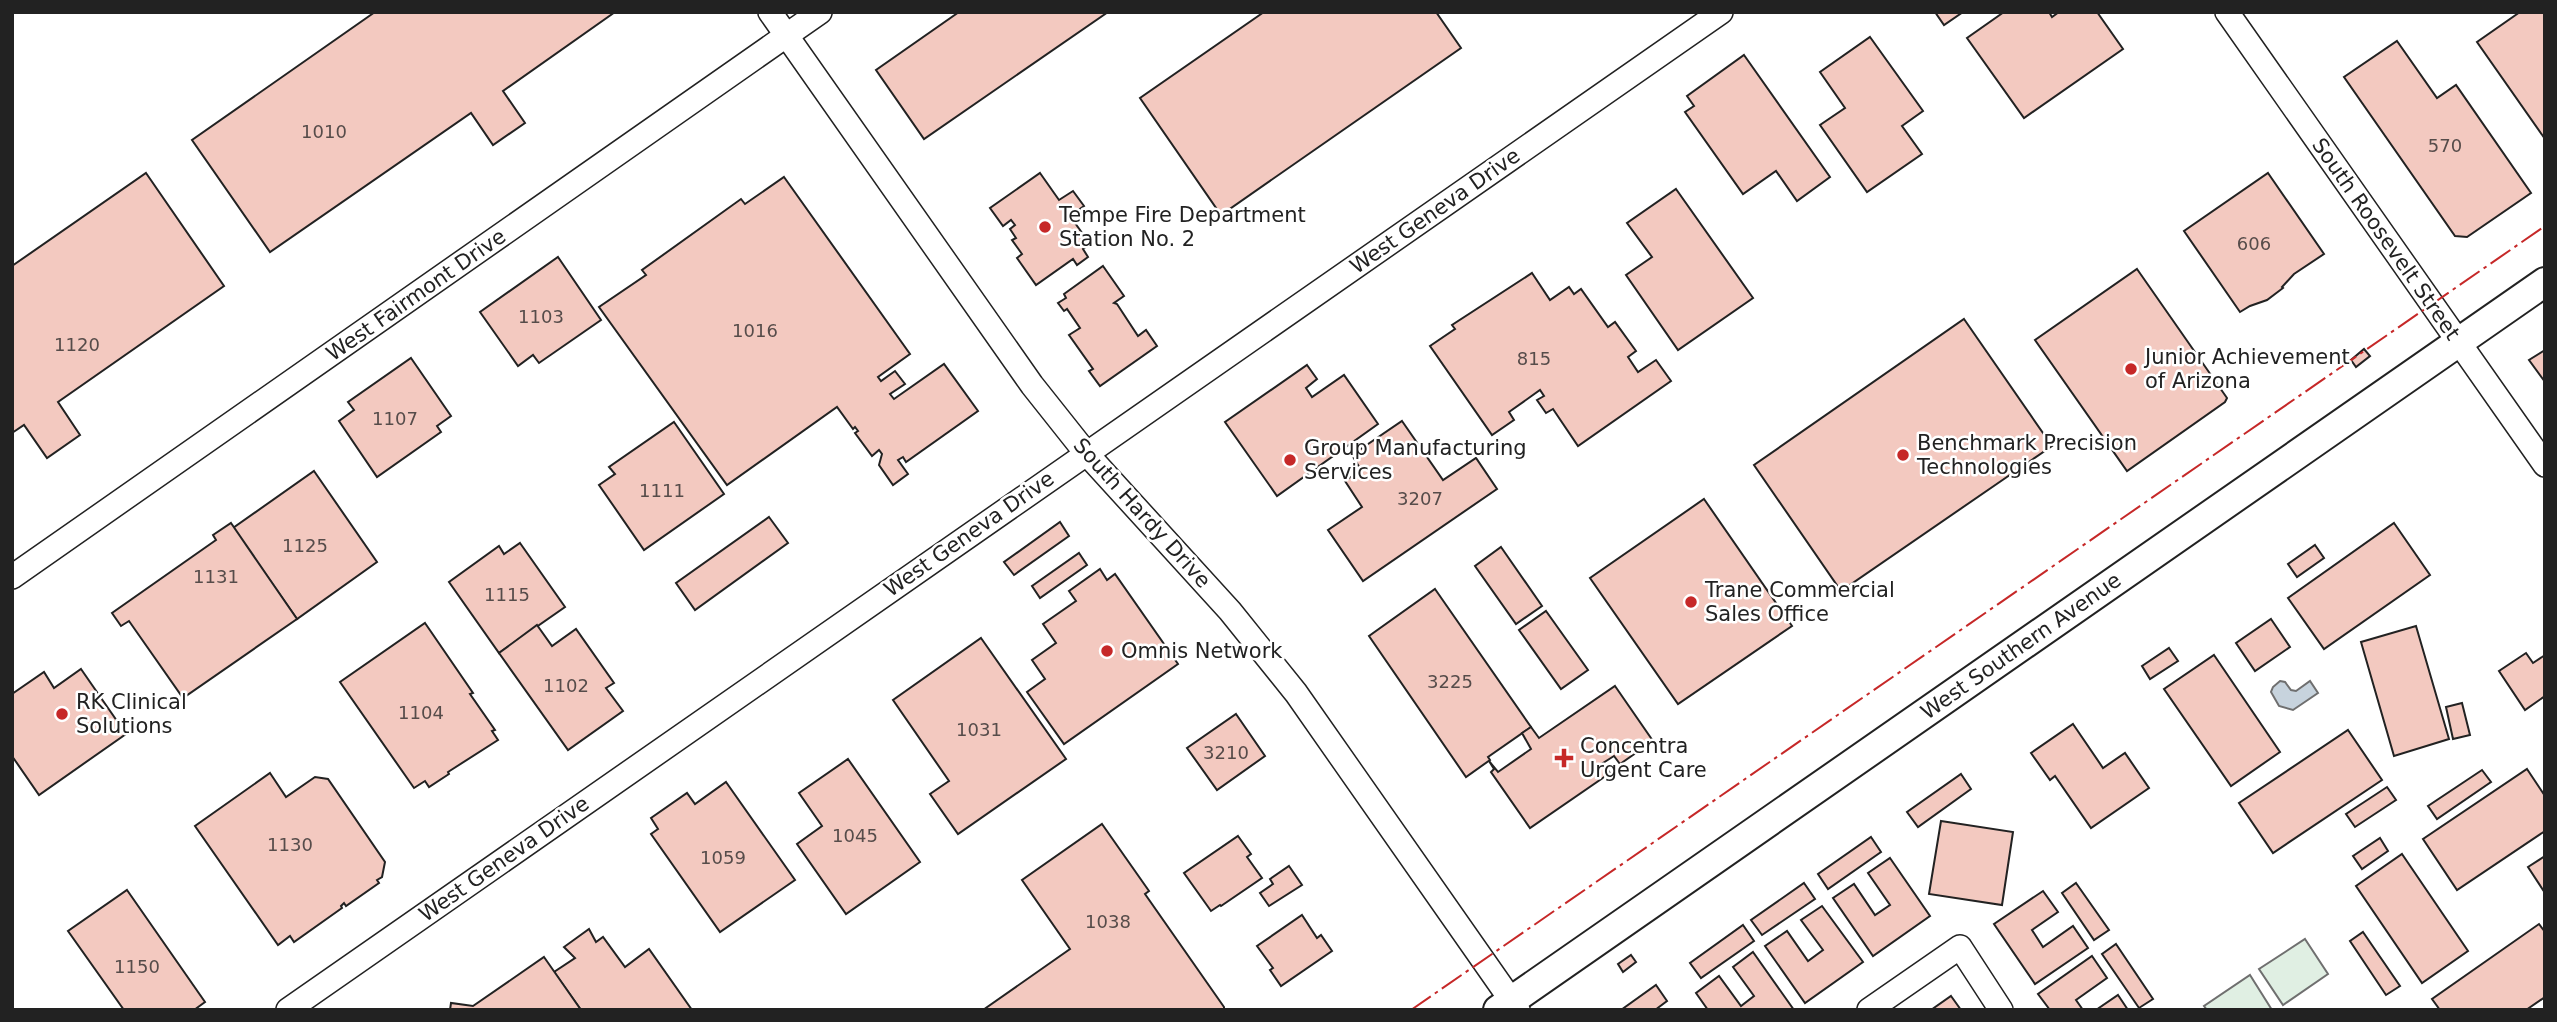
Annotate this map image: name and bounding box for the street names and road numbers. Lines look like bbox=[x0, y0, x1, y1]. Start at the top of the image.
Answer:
street label: South Roosevelt Street bbox=[2307, 133, 2465, 345]
street label: West Geneva Drive bbox=[1346, 143, 1524, 279]
street label: West Fairmont Drive bbox=[322, 224, 510, 366]
street label: South Hardy Drive bbox=[1068, 433, 1216, 593]
street label: West Geneva Drive bbox=[880, 466, 1058, 602]
street label: West Southern Avenue bbox=[1916, 568, 2126, 724]
street label: West Geneva Drive bbox=[415, 791, 593, 927]

